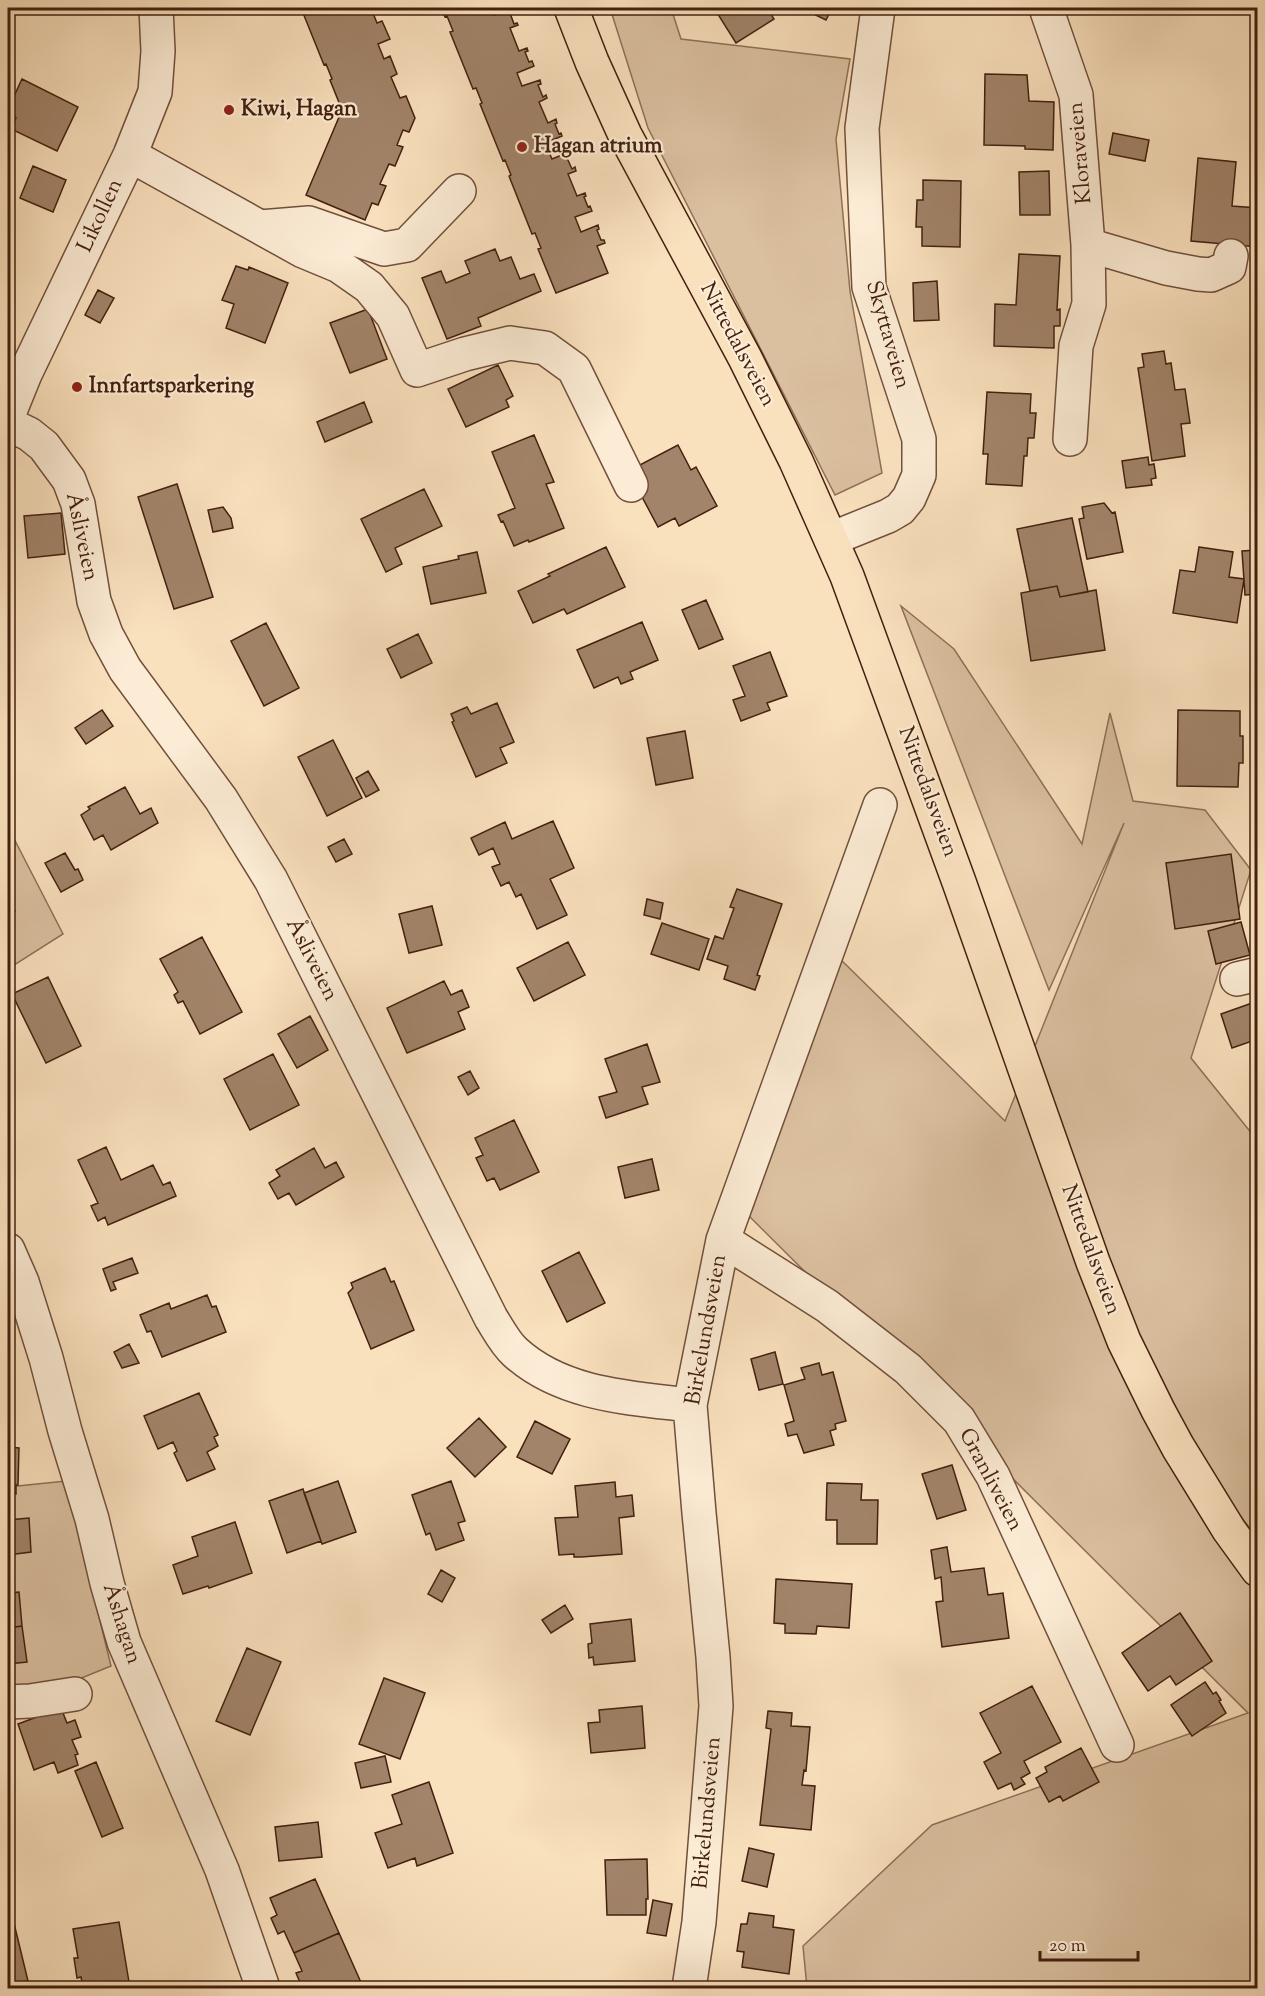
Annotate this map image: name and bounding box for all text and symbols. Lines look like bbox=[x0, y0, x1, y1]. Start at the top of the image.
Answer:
place label: Kiwi, Hagan bbox=[241, 94, 357, 126]
street label: Kloraveien bbox=[1061, 101, 1101, 205]
marker: Kiwi, Hagan bbox=[222, 103, 236, 117]
place label: Hagan atrium bbox=[534, 131, 663, 163]
marker: Hagan atrium bbox=[515, 140, 529, 154]
street label: Likollen bbox=[70, 174, 132, 258]
street label: Nittedalsveien bbox=[691, 277, 783, 413]
street label: Skyttaveien bbox=[856, 277, 918, 393]
place label: Innfartsparkering bbox=[89, 371, 254, 403]
marker: Innfartsparkering bbox=[70, 380, 84, 394]
street label: Åsliveien bbox=[56, 490, 107, 584]
street label: Nittedalsveien bbox=[889, 722, 965, 862]
street label: Åsliveien bbox=[276, 912, 346, 1007]
street label: Nittedalsveien bbox=[1052, 1180, 1128, 1320]
street label: Birkelundsveien bbox=[678, 1252, 736, 1408]
street label: Granliveien bbox=[950, 1423, 1030, 1537]
street label: Åshagan bbox=[93, 1579, 150, 1668]
street label: Birkelundsveien bbox=[685, 1735, 731, 1891]
scale bar bbox=[1040, 1924, 1138, 1962]
text: 20 m bbox=[1049, 1934, 1086, 1960]

